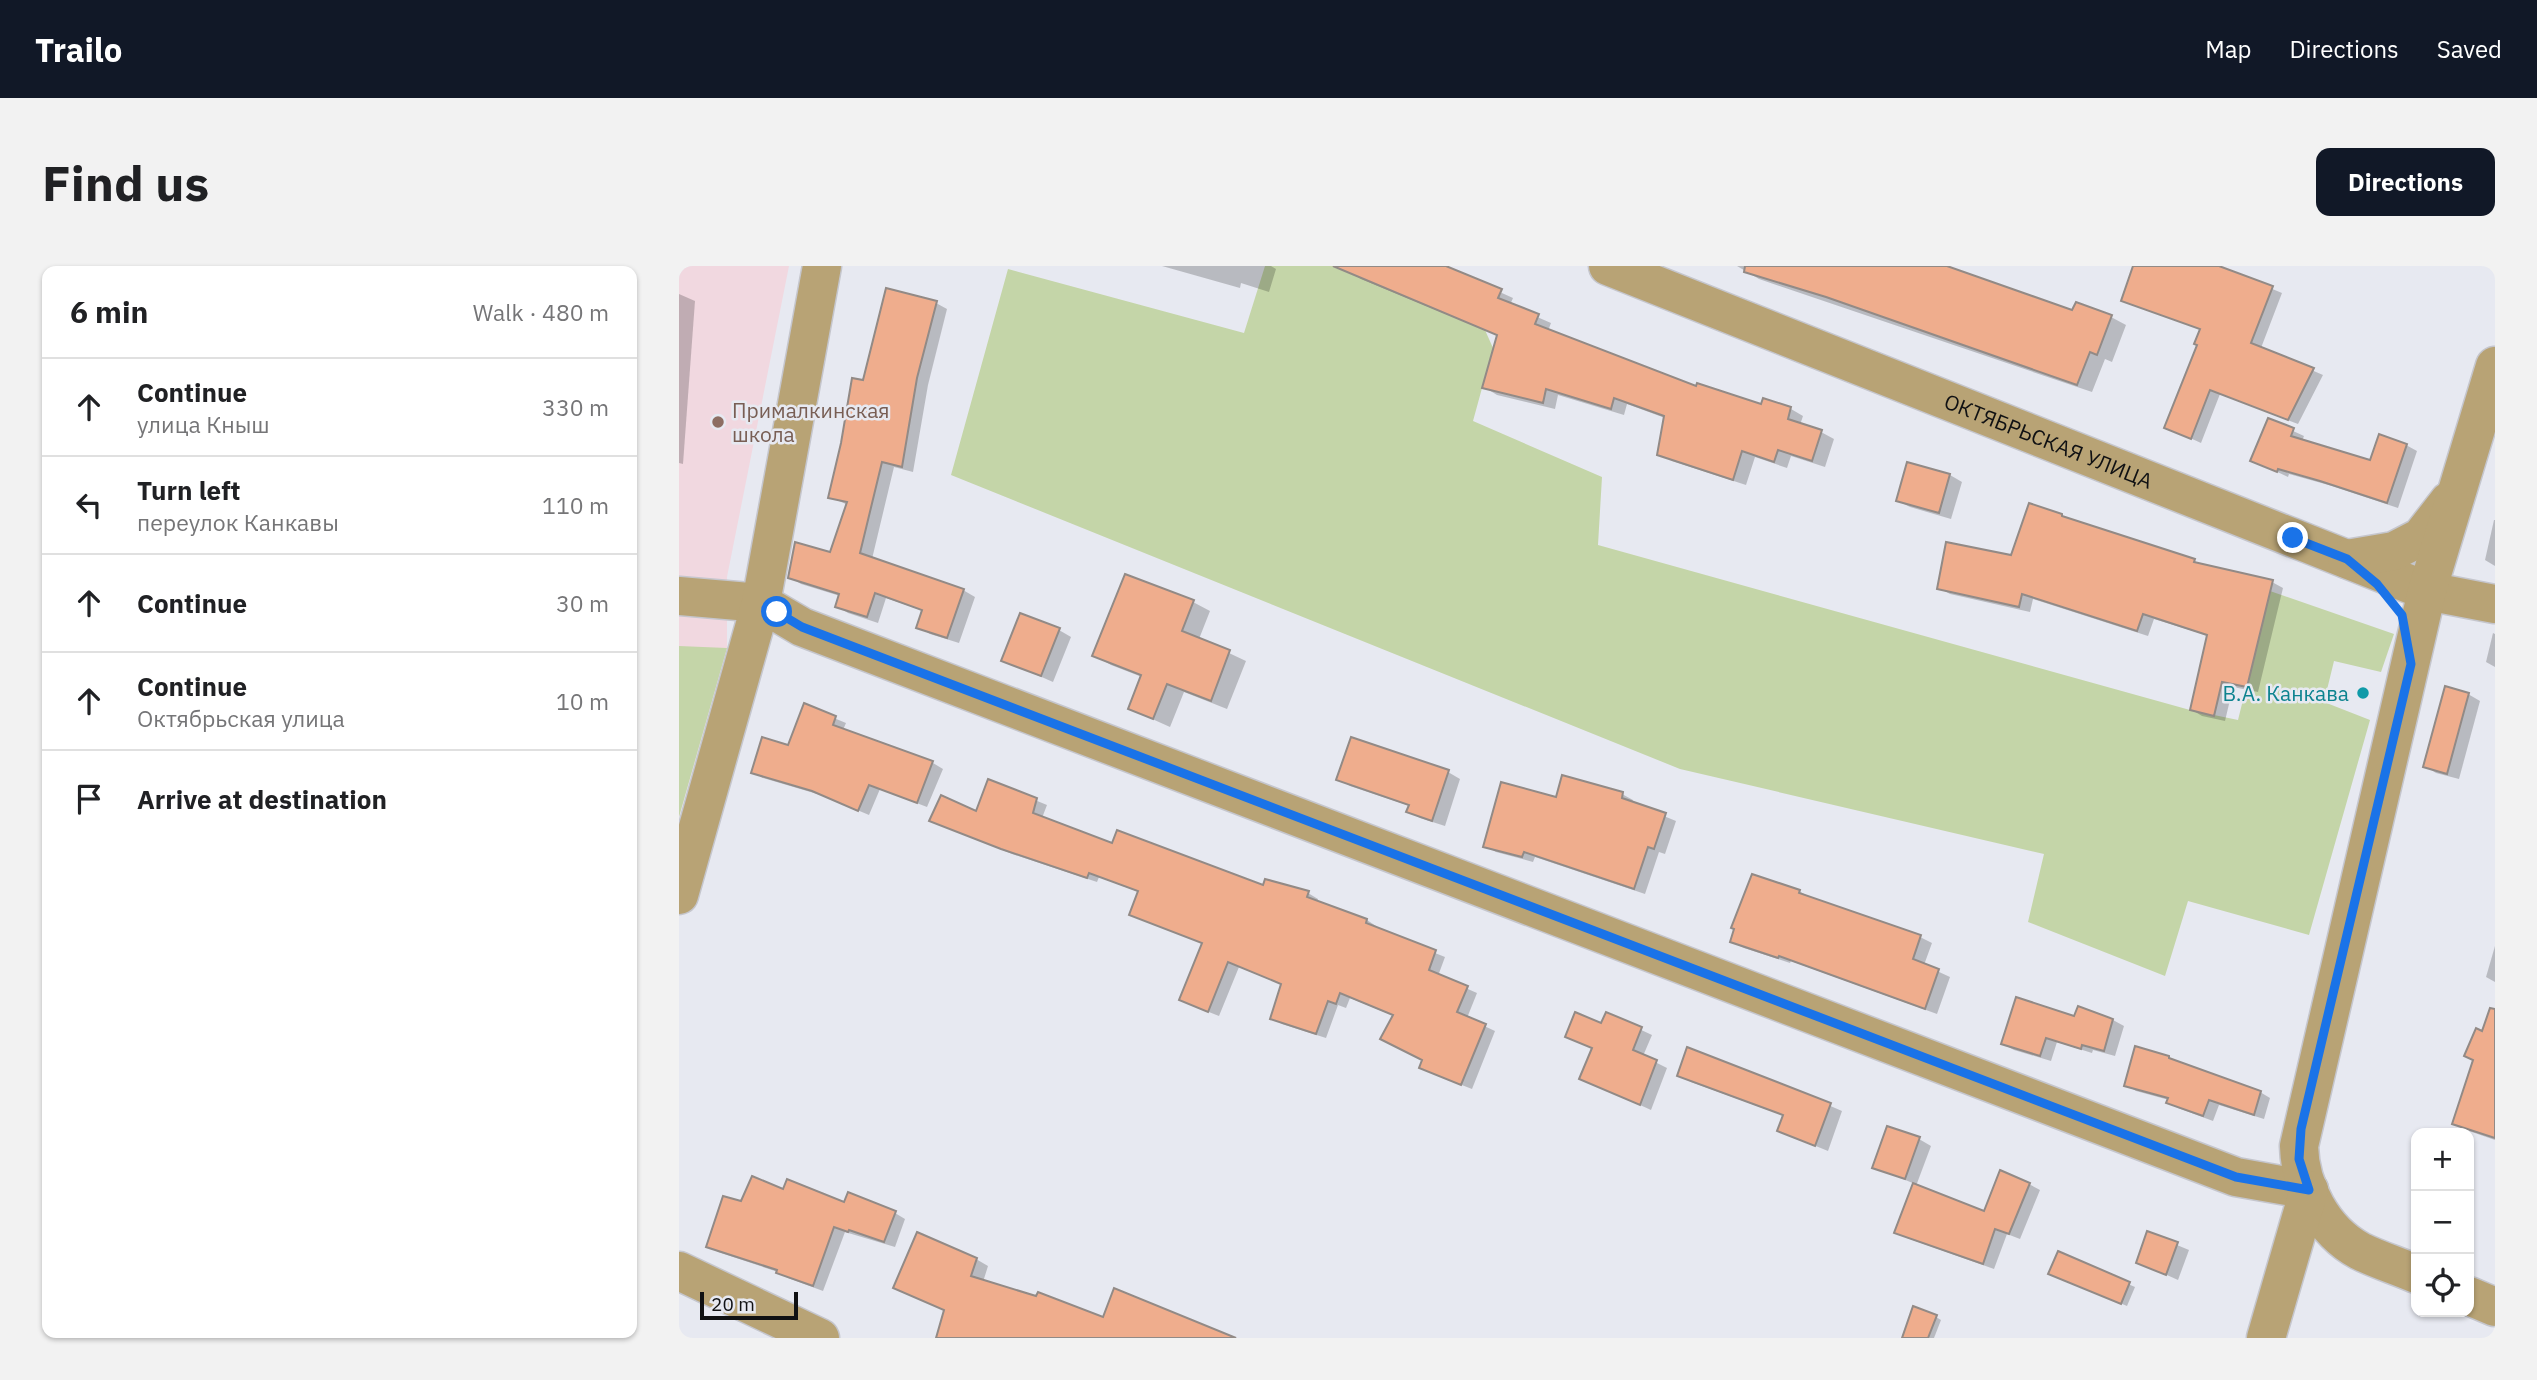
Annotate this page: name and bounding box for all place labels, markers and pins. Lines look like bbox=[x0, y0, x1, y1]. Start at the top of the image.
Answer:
place label: Прималкинская школа bbox=[732, 396, 890, 448]
marker: Прималкинская школа bbox=[710, 414, 726, 430]
place label: В.А. Канкава bbox=[2222, 679, 2349, 707]
marker: В.А. Канкава bbox=[2355, 685, 2371, 701]

